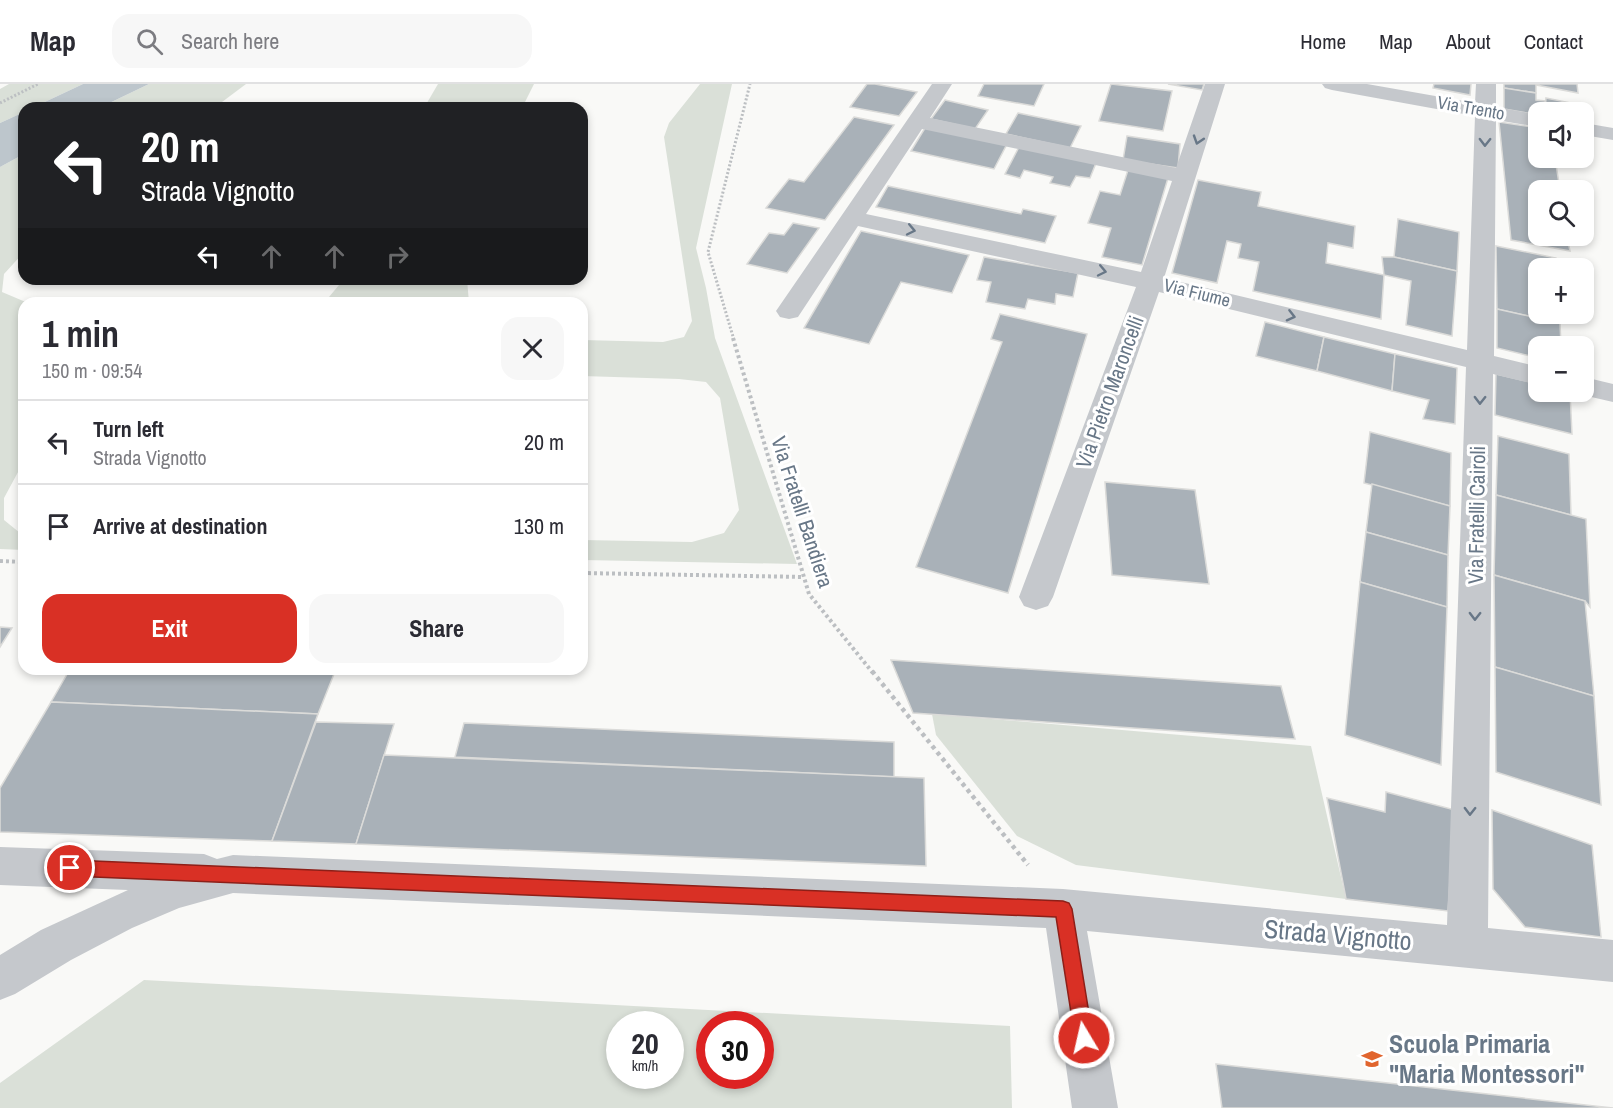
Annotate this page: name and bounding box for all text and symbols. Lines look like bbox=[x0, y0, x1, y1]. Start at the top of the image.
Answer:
search box bbox=[112, 14, 532, 68]
text: Map bbox=[30, 22, 76, 60]
icon: search bbox=[133, 25, 166, 58]
text: Search here bbox=[181, 26, 279, 56]
text: Home bbox=[1300, 27, 1346, 56]
text: Map bbox=[1379, 27, 1413, 56]
text: About bbox=[1446, 27, 1491, 56]
text: Contact bbox=[1524, 27, 1583, 56]
street label: Via Trento bbox=[1435, 89, 1507, 126]
map controls bbox=[1528, 102, 1594, 402]
button: sound bbox=[1528, 102, 1594, 168]
text: 20 m bbox=[141, 119, 220, 175]
icon: left bbox=[42, 126, 120, 204]
one-way arrow bbox=[1192, 134, 1205, 145]
one-way arrow bbox=[1479, 138, 1491, 147]
text: Strada Vignotto bbox=[141, 173, 295, 209]
button: search bbox=[1528, 180, 1594, 246]
one-way arrow bbox=[906, 223, 916, 236]
icon: left bbox=[192, 240, 225, 273]
icon: ahead bbox=[255, 240, 288, 273]
icon: ahead bbox=[318, 240, 351, 273]
icon: right bbox=[381, 240, 414, 273]
button: + bbox=[1528, 258, 1594, 324]
one-way arrow bbox=[1096, 264, 1106, 277]
street label: Via Fiume bbox=[1161, 272, 1233, 313]
one-way arrow bbox=[1286, 309, 1296, 322]
text: 1 min bbox=[42, 310, 119, 358]
street label: Via Pietro Maroncelli bbox=[1068, 311, 1151, 472]
button: close bbox=[501, 317, 564, 380]
button: − bbox=[1528, 336, 1594, 402]
text: 150 m · 09:54 bbox=[42, 357, 142, 384]
one-way arrow bbox=[1474, 396, 1486, 405]
text: Turn left bbox=[93, 414, 164, 444]
icon: left bbox=[42, 426, 75, 459]
text: 20 m bbox=[524, 427, 564, 457]
street label: Via Fratelli Bandiera bbox=[764, 432, 841, 592]
text: Strada Vignotto bbox=[93, 444, 207, 471]
street label: Via Fratelli Cairoli bbox=[1461, 446, 1492, 584]
icon: arrive bbox=[42, 510, 75, 543]
text: Arrive at destination bbox=[93, 511, 267, 541]
text: 130 m bbox=[514, 511, 564, 541]
button: Exit bbox=[42, 594, 297, 663]
button: Share bbox=[309, 594, 564, 663]
one-way arrow bbox=[1469, 612, 1481, 621]
one-way arrow bbox=[1464, 807, 1477, 816]
pin bbox=[44, 842, 95, 893]
icon: arrive bbox=[53, 851, 86, 884]
street label: Strada Vignotto bbox=[1263, 911, 1413, 958]
position arrow bbox=[1052, 1006, 1116, 1070]
speed limit sign: 30 bbox=[696, 1011, 774, 1089]
text: 20 bbox=[631, 1023, 659, 1063]
place label: Scuola Primaria "Maria Montessori" bbox=[1389, 1026, 1585, 1091]
school or university icon: Scuola Primaria "Maria Montessori" bbox=[1360, 1047, 1384, 1071]
text: km/h bbox=[632, 1055, 658, 1076]

